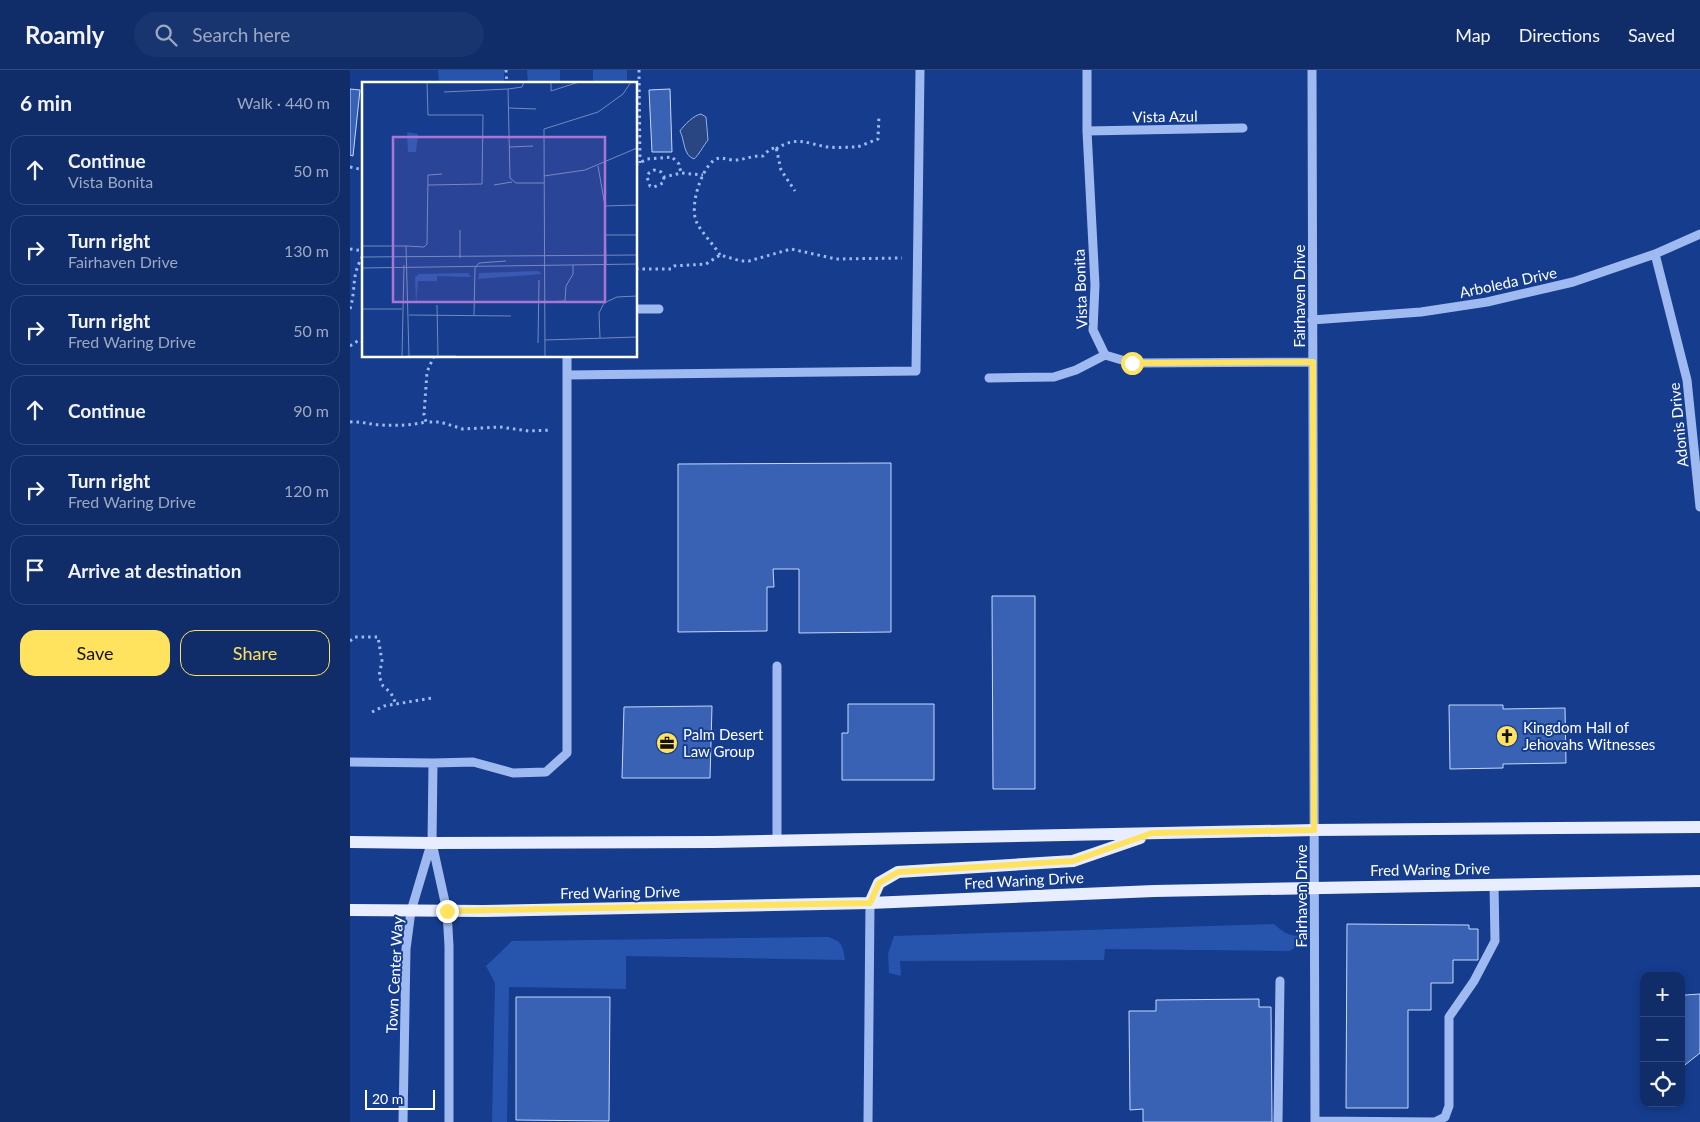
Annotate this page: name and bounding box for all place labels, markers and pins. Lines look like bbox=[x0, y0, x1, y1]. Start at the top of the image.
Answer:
place label: Kingdom Hall of Jehovahs Witnesses bbox=[1523, 718, 1655, 753]
church icon: Kingdom Hall of Jehovahs Witnesses bbox=[1495, 724, 1519, 748]
place label: Palm Desert Law Group bbox=[683, 725, 764, 760]
office icon: Palm Desert Law Group bbox=[655, 731, 679, 755]

